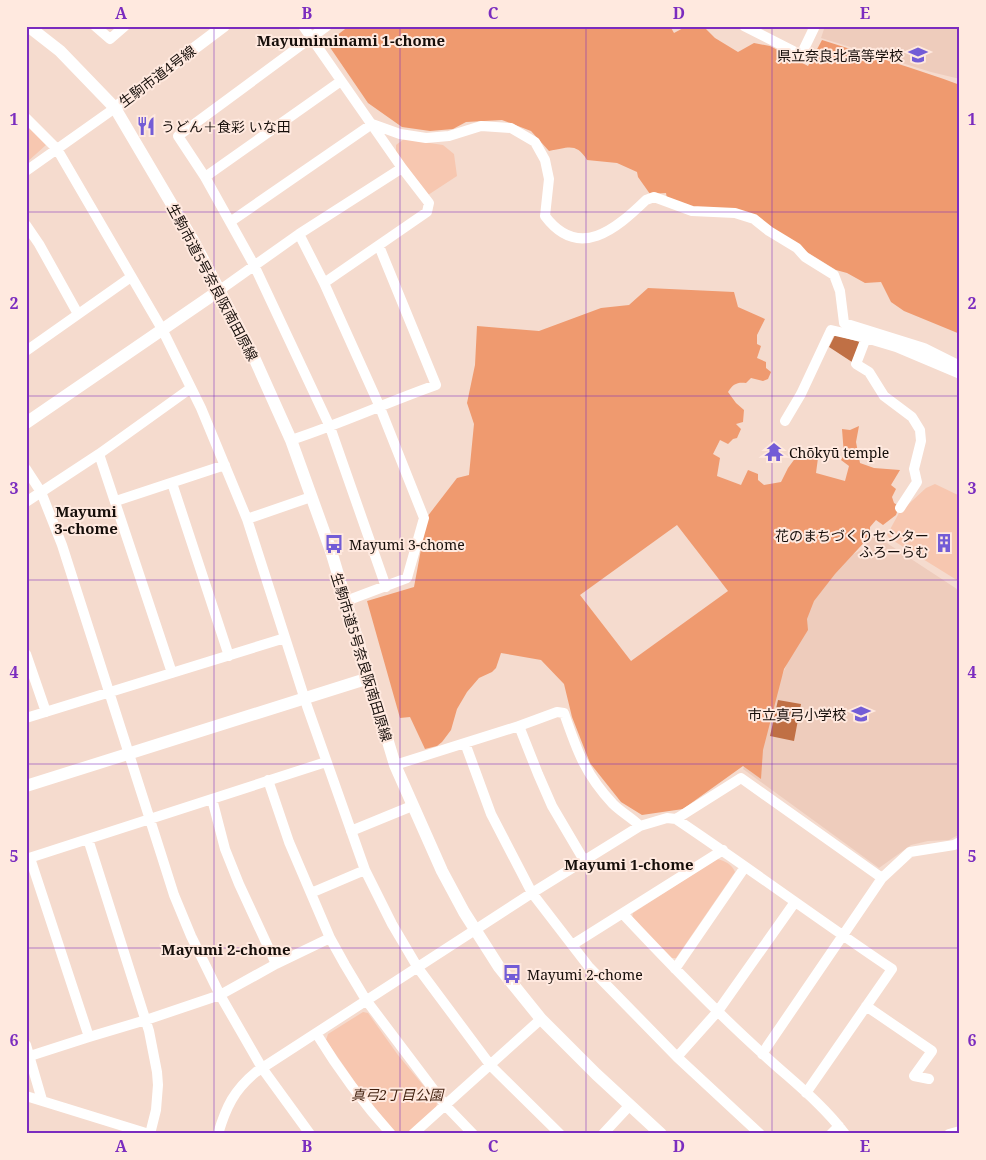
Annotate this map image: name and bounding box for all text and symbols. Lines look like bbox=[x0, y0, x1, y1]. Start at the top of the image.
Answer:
text: A bbox=[115, 2, 128, 24]
text: B bbox=[302, 2, 313, 24]
text: C bbox=[488, 2, 499, 24]
text: D bbox=[673, 2, 685, 24]
text: E bbox=[860, 2, 870, 24]
district label: Mayumiminami 1-chome bbox=[257, 30, 445, 50]
street label: 生駒市道4号線 bbox=[115, 41, 199, 111]
school or university icon: 県立奈良北高等学校 bbox=[907, 44, 929, 66]
place label: 県立奈良北高等学校 bbox=[777, 46, 903, 65]
text: 1 bbox=[9, 108, 19, 130]
text: 1 bbox=[967, 108, 977, 130]
restaurant icon: うどん＋食彩 いな田 bbox=[135, 115, 157, 137]
place label: うどん＋食彩 いな田 bbox=[161, 117, 291, 136]
street label: 生駒市道5号奈良阪南田原線 bbox=[163, 200, 263, 364]
text: 2 bbox=[9, 292, 19, 314]
text: 2 bbox=[967, 292, 977, 314]
temple icon: Chōkyū temple bbox=[763, 441, 785, 463]
place label: Chōkyū temple bbox=[789, 443, 889, 462]
text: 3 bbox=[9, 477, 19, 499]
text: 3 bbox=[967, 477, 977, 499]
district label: Mayumi 3-chome bbox=[54, 501, 118, 538]
place label: 花のまちづくりセンター ふろーらむ bbox=[775, 526, 929, 561]
building icon: 花のまちづくりセンター ふろーらむ bbox=[933, 532, 955, 554]
bus stop icon: Mayumi 3-chome bbox=[323, 533, 345, 555]
place label: Mayumi 3-chome bbox=[349, 535, 465, 554]
street label: 生駒市道5号奈良阪南田原線 bbox=[327, 570, 397, 744]
text: 4 bbox=[9, 661, 19, 683]
text: 4 bbox=[967, 661, 977, 683]
school or university icon: 市立真弓小学校 bbox=[850, 703, 872, 725]
place label: 市立真弓小学校 bbox=[748, 705, 846, 724]
text: 5 bbox=[9, 845, 19, 867]
text: 5 bbox=[967, 845, 977, 867]
district label: Mayumi 1-chome bbox=[564, 854, 694, 874]
district label: Mayumi 2-chome bbox=[161, 939, 291, 959]
bus stop icon: Mayumi 2-chome bbox=[501, 963, 523, 985]
place label: Mayumi 2-chome bbox=[527, 965, 643, 984]
text: 6 bbox=[9, 1029, 19, 1051]
text: 6 bbox=[967, 1029, 977, 1051]
park label: 真弓2丁目公園 bbox=[351, 1085, 445, 1104]
text: A bbox=[115, 1135, 128, 1157]
text: B bbox=[302, 1135, 313, 1157]
text: C bbox=[488, 1135, 499, 1157]
text: D bbox=[673, 1135, 685, 1157]
text: E bbox=[860, 1135, 870, 1157]

